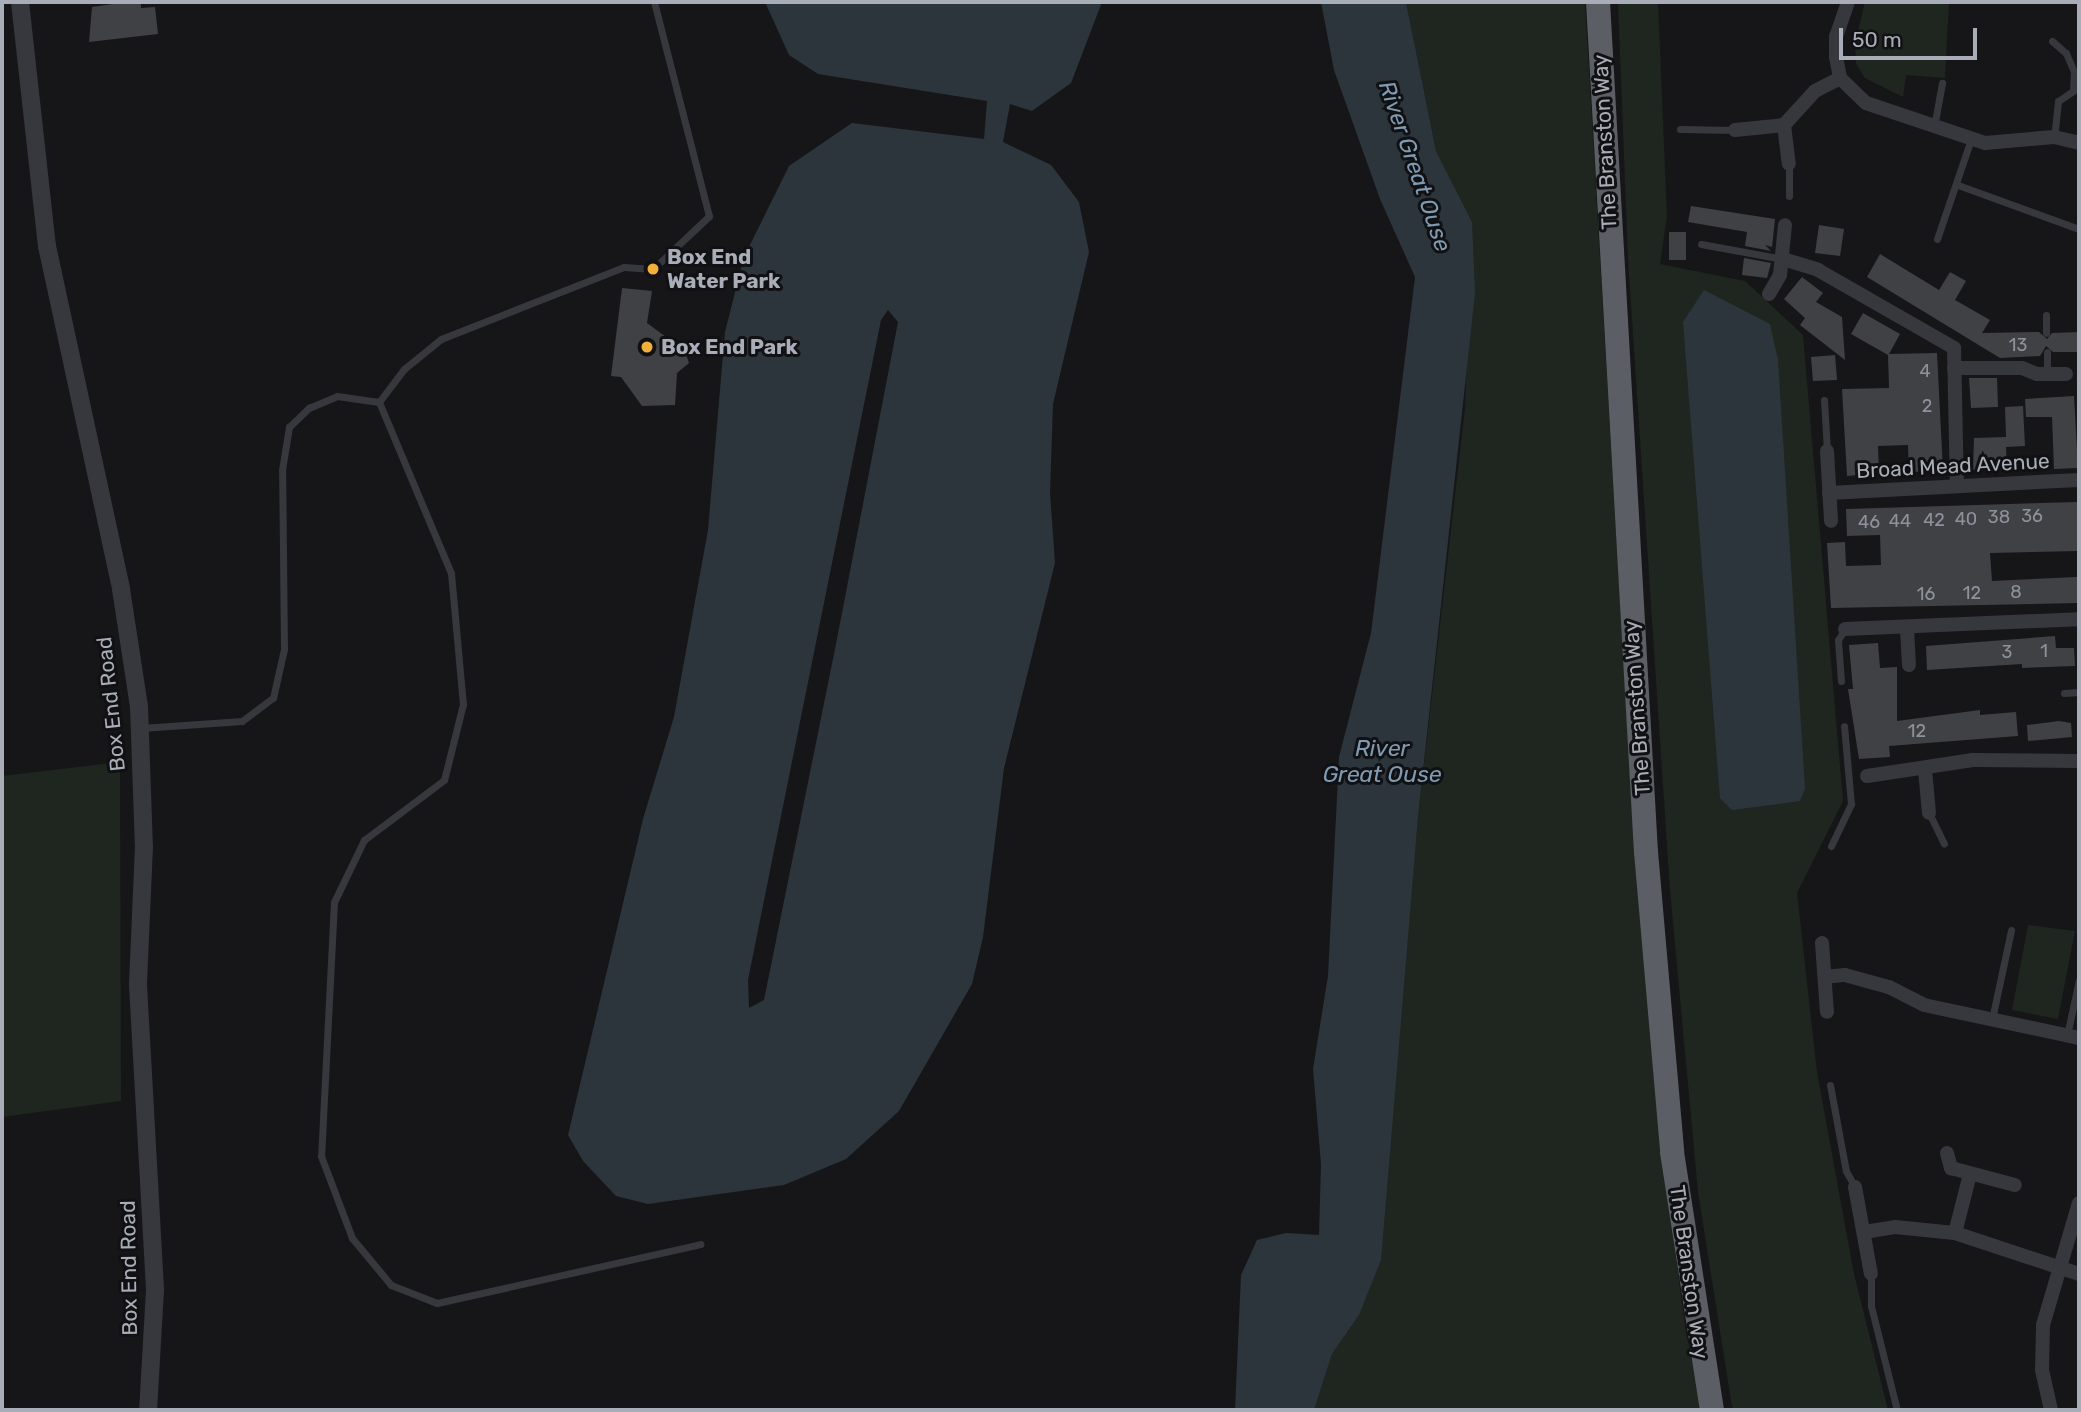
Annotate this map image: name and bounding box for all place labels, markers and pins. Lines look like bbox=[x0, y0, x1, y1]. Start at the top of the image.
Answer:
place label: Box End Water Park bbox=[667, 244, 781, 294]
marker: Box End Water Park bbox=[645, 261, 661, 277]
place label: Box End Park bbox=[661, 334, 798, 360]
marker: Box End Park bbox=[639, 339, 655, 355]

